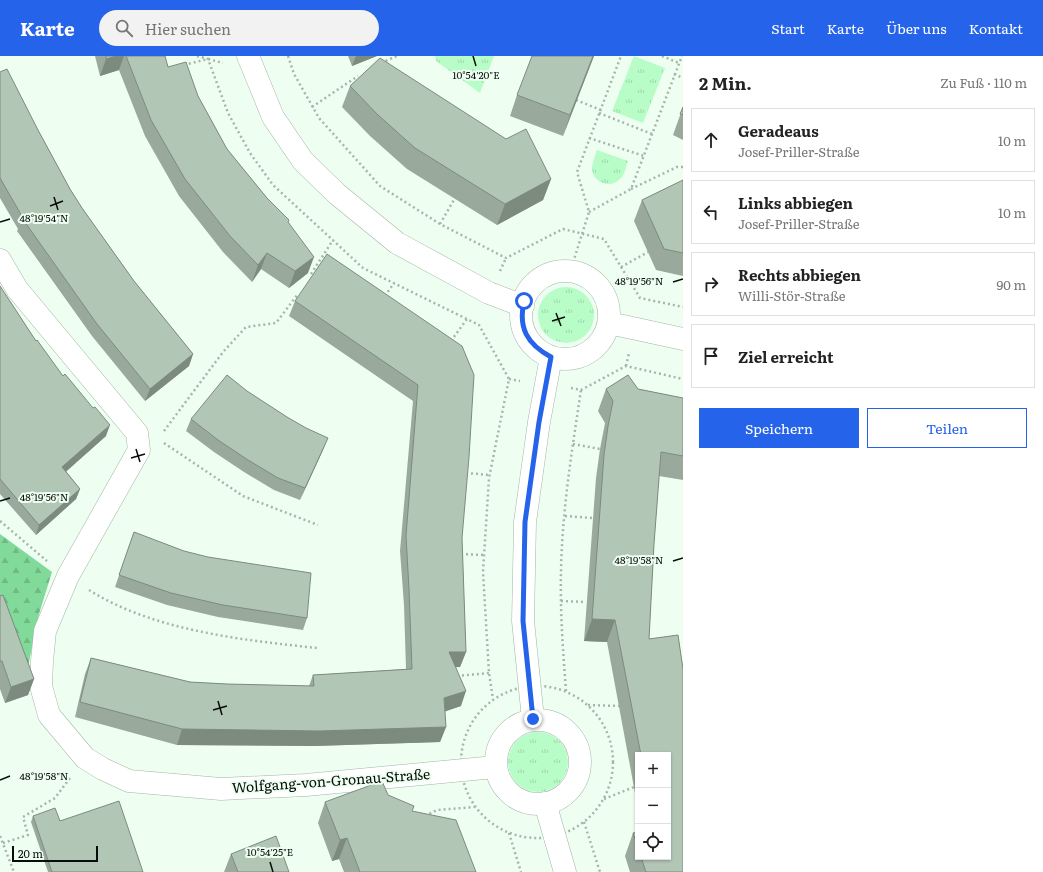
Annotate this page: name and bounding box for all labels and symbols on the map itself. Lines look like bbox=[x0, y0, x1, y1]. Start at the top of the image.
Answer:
text: 10°54'20"E bbox=[452, 67, 500, 82]
text: 48°19'54"N bbox=[20, 210, 68, 225]
text: 48°19'56"N bbox=[615, 273, 663, 288]
route start bbox=[515, 292, 533, 310]
text: 48°19'56"N bbox=[20, 489, 68, 504]
text: 48°19'58"N bbox=[615, 552, 663, 567]
route end bbox=[524, 710, 542, 728]
street label: Wolfgang-von-Gronau-Straße bbox=[231, 763, 431, 797]
text: 48°19'58"N bbox=[20, 768, 68, 783]
scale bar bbox=[12, 844, 98, 863]
text: 10°54'25"E bbox=[247, 844, 293, 859]

